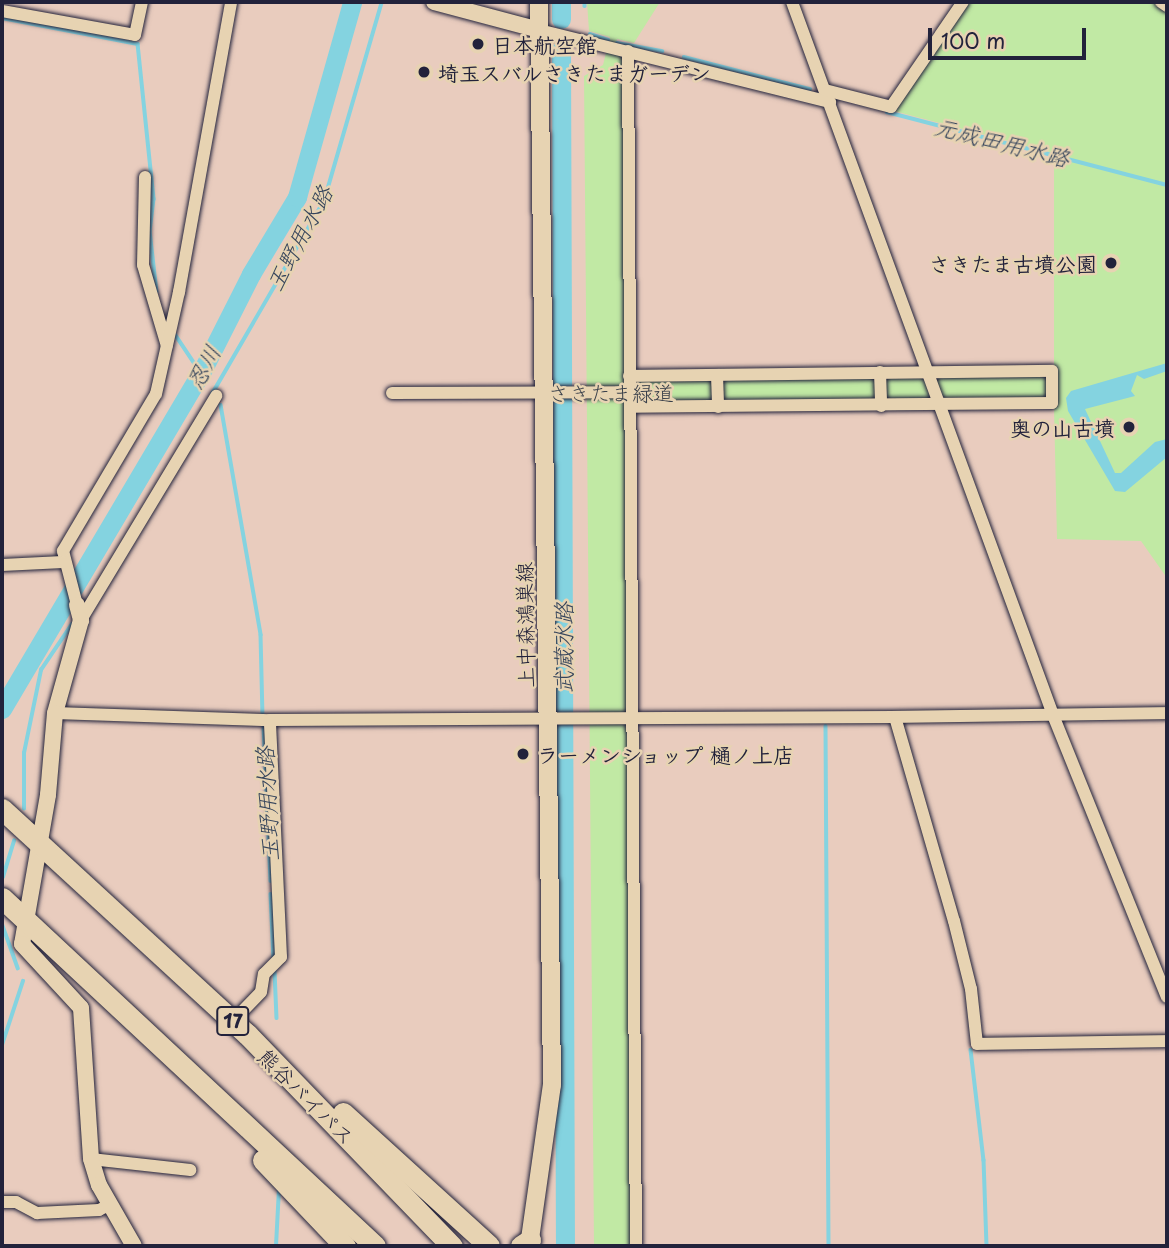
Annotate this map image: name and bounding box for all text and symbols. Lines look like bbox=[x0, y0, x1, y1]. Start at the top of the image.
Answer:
scale bar bbox=[931, 14, 1088, 58]
text: 100 m bbox=[941, 24, 1005, 56]
place label: 日本航空館 bbox=[492, 31, 597, 57]
marker: 日本航空館 bbox=[470, 36, 486, 52]
place label: 埼玉スバルさきたまガーデン bbox=[438, 59, 711, 85]
marker: 埼玉スバルさきたまガーデン bbox=[416, 64, 432, 80]
water label: 元成田用水路 bbox=[932, 112, 1072, 172]
water label: 玉野用水路 bbox=[260, 181, 338, 295]
place label: さきたま古墳公園 bbox=[929, 250, 1097, 276]
marker: さきたま古墳公園 bbox=[1103, 255, 1119, 271]
water label: 忍川 bbox=[180, 340, 226, 394]
park label: さきたま緑道 bbox=[548, 379, 674, 405]
place label: 奥の山古墳 bbox=[1010, 414, 1115, 440]
marker: 奥の山古墳 bbox=[1121, 419, 1137, 435]
street label: 上中森鴻巣線 bbox=[510, 562, 538, 688]
water label: 武蔵水路 bbox=[549, 602, 577, 694]
place label: ラーメンショップ 樋ノ上店 bbox=[537, 741, 796, 767]
water label: 玉野用水路 bbox=[250, 746, 284, 862]
marker: ラーメンショップ 樋ノ上店 bbox=[515, 746, 531, 762]
road number: 17 bbox=[216, 1006, 250, 1036]
street label: 熊谷バイパス bbox=[254, 1043, 360, 1149]

